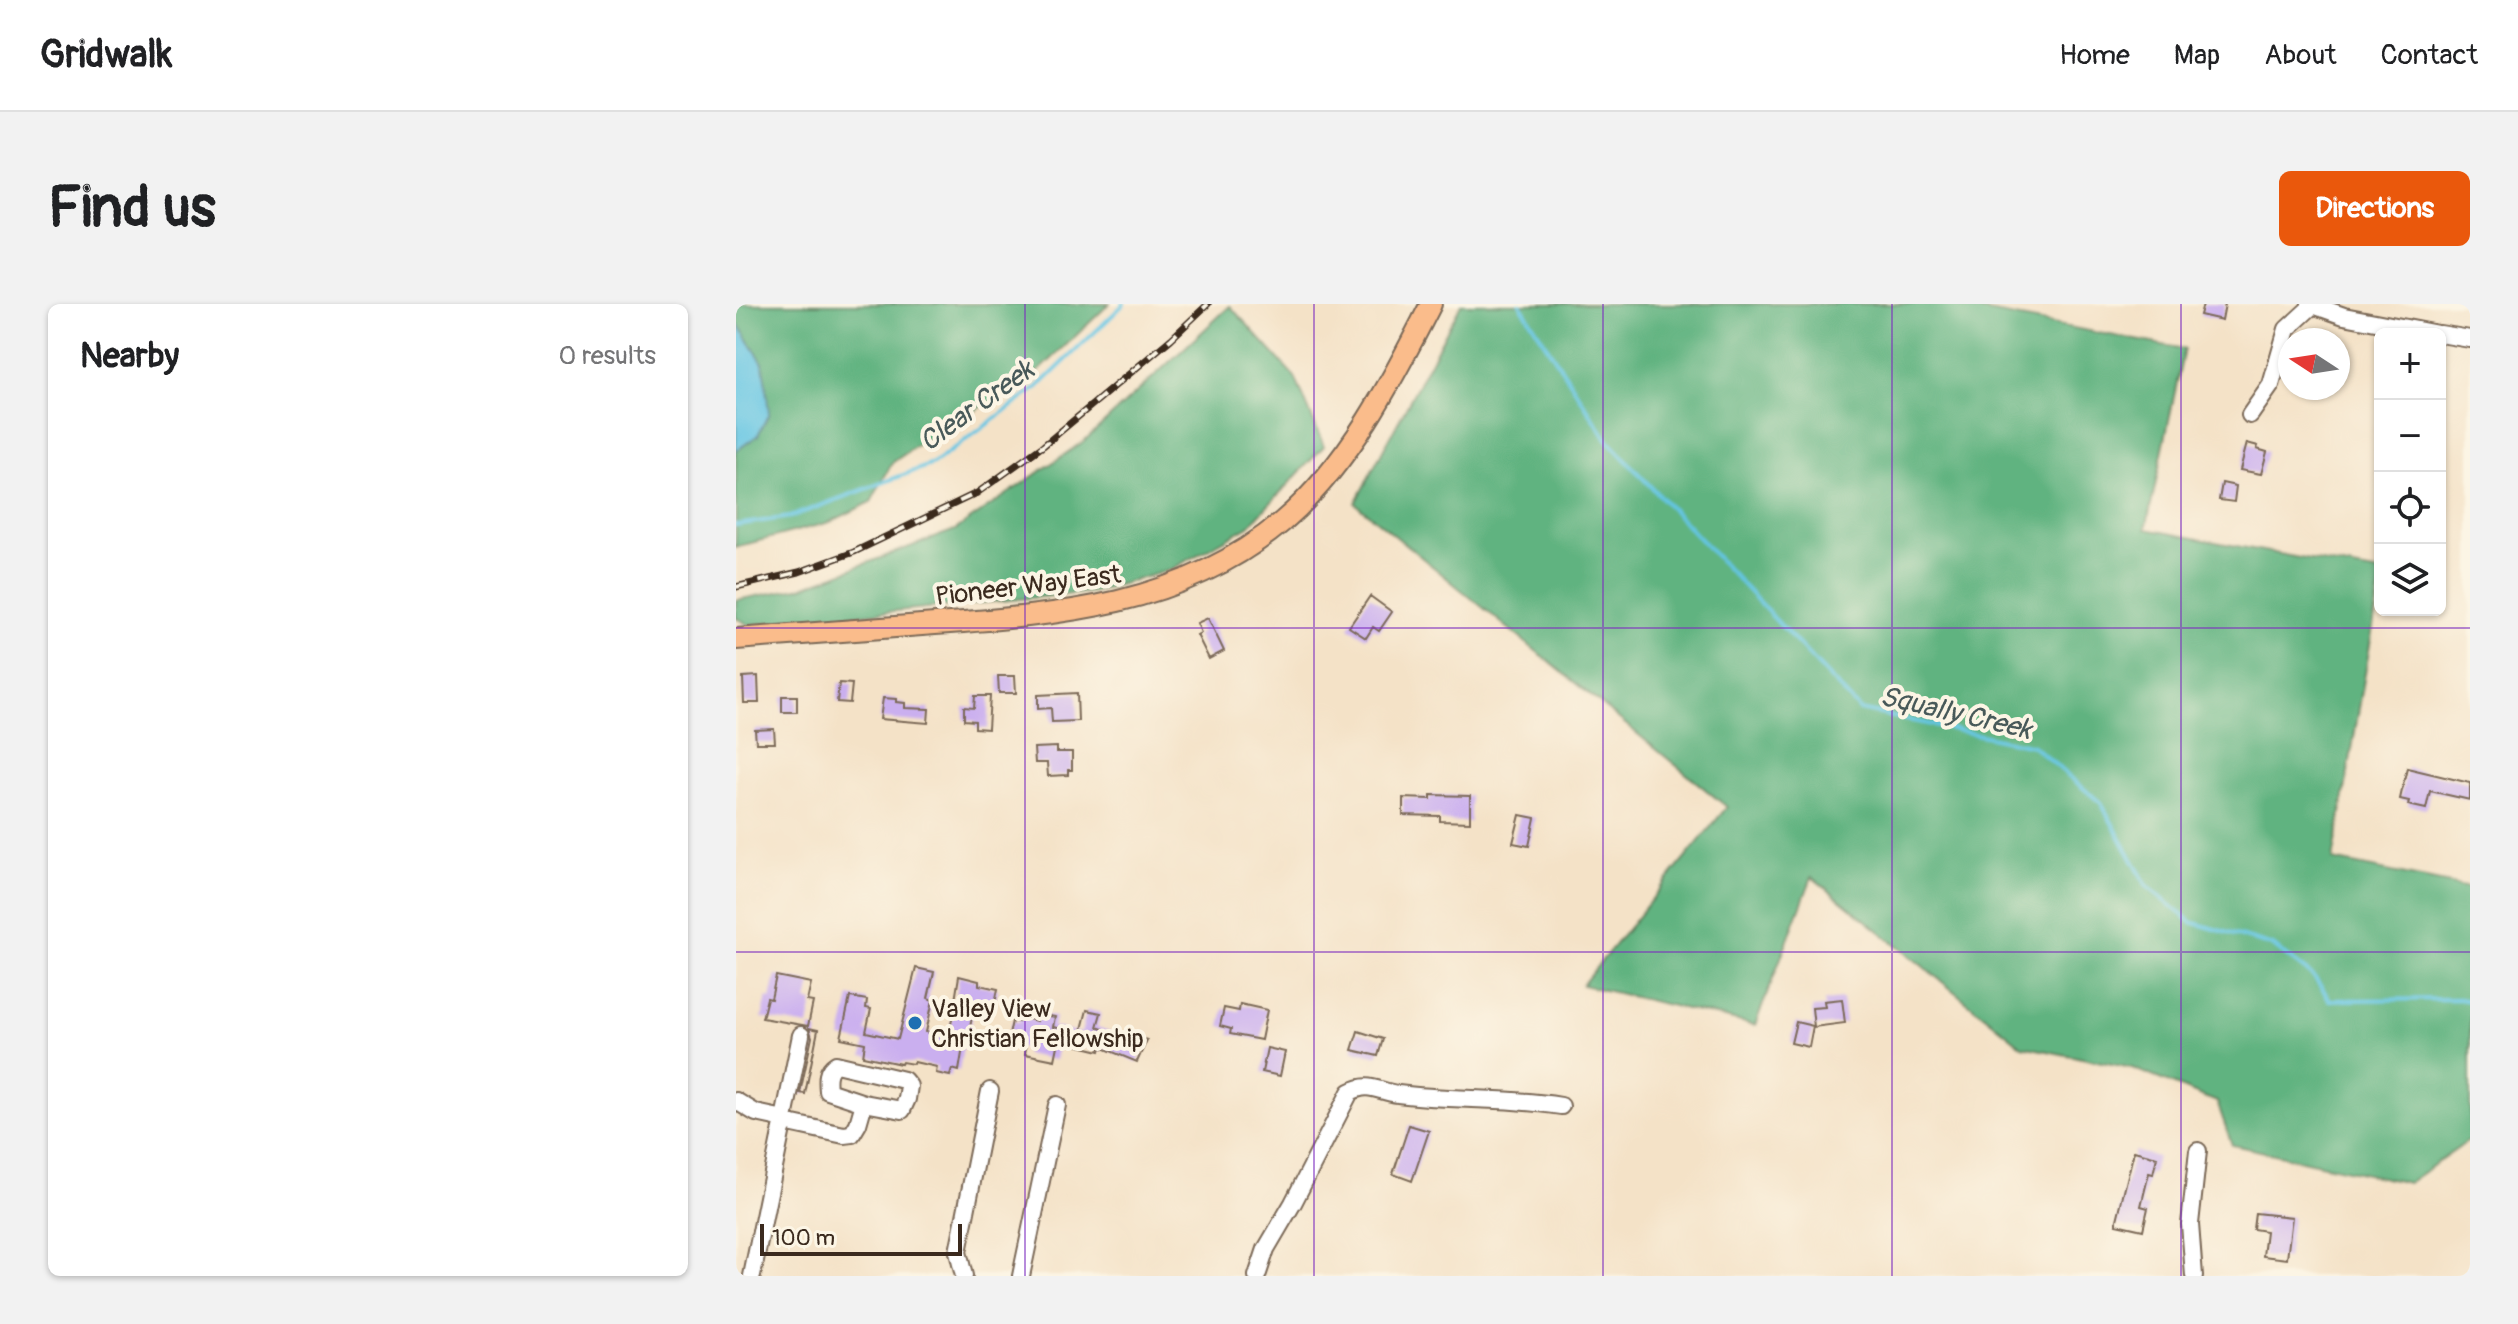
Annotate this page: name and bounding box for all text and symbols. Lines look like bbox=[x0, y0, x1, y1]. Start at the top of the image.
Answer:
text: Gridwalk bbox=[40, 31, 172, 79]
text: Home bbox=[2059, 38, 2130, 73]
text: Map bbox=[2174, 38, 2220, 73]
text: About bbox=[2264, 38, 2337, 73]
text: Contact bbox=[2381, 38, 2478, 73]
button: Directions bbox=[2279, 171, 2470, 246]
text: Find us bbox=[48, 174, 216, 243]
north arrow bbox=[2278, 328, 2350, 400]
map controls bbox=[2374, 328, 2446, 616]
button: + bbox=[2374, 328, 2446, 400]
text: Nearby bbox=[80, 335, 179, 378]
text: 0 results bbox=[559, 340, 656, 372]
water label: Clear Creek bbox=[913, 352, 1043, 459]
button: − bbox=[2374, 400, 2446, 472]
button: locate bbox=[2374, 472, 2446, 544]
button: layers bbox=[2374, 544, 2446, 616]
street label: Pioneer Way East bbox=[934, 559, 1123, 613]
water label: Squally Creek bbox=[1877, 679, 2037, 748]
place label: Valley View Christian Fellowship bbox=[931, 993, 1144, 1055]
marker: Valley View Christian Fellowship bbox=[906, 1014, 924, 1032]
scale bar bbox=[760, 1220, 962, 1256]
text: 100 m bbox=[772, 1224, 835, 1252]

